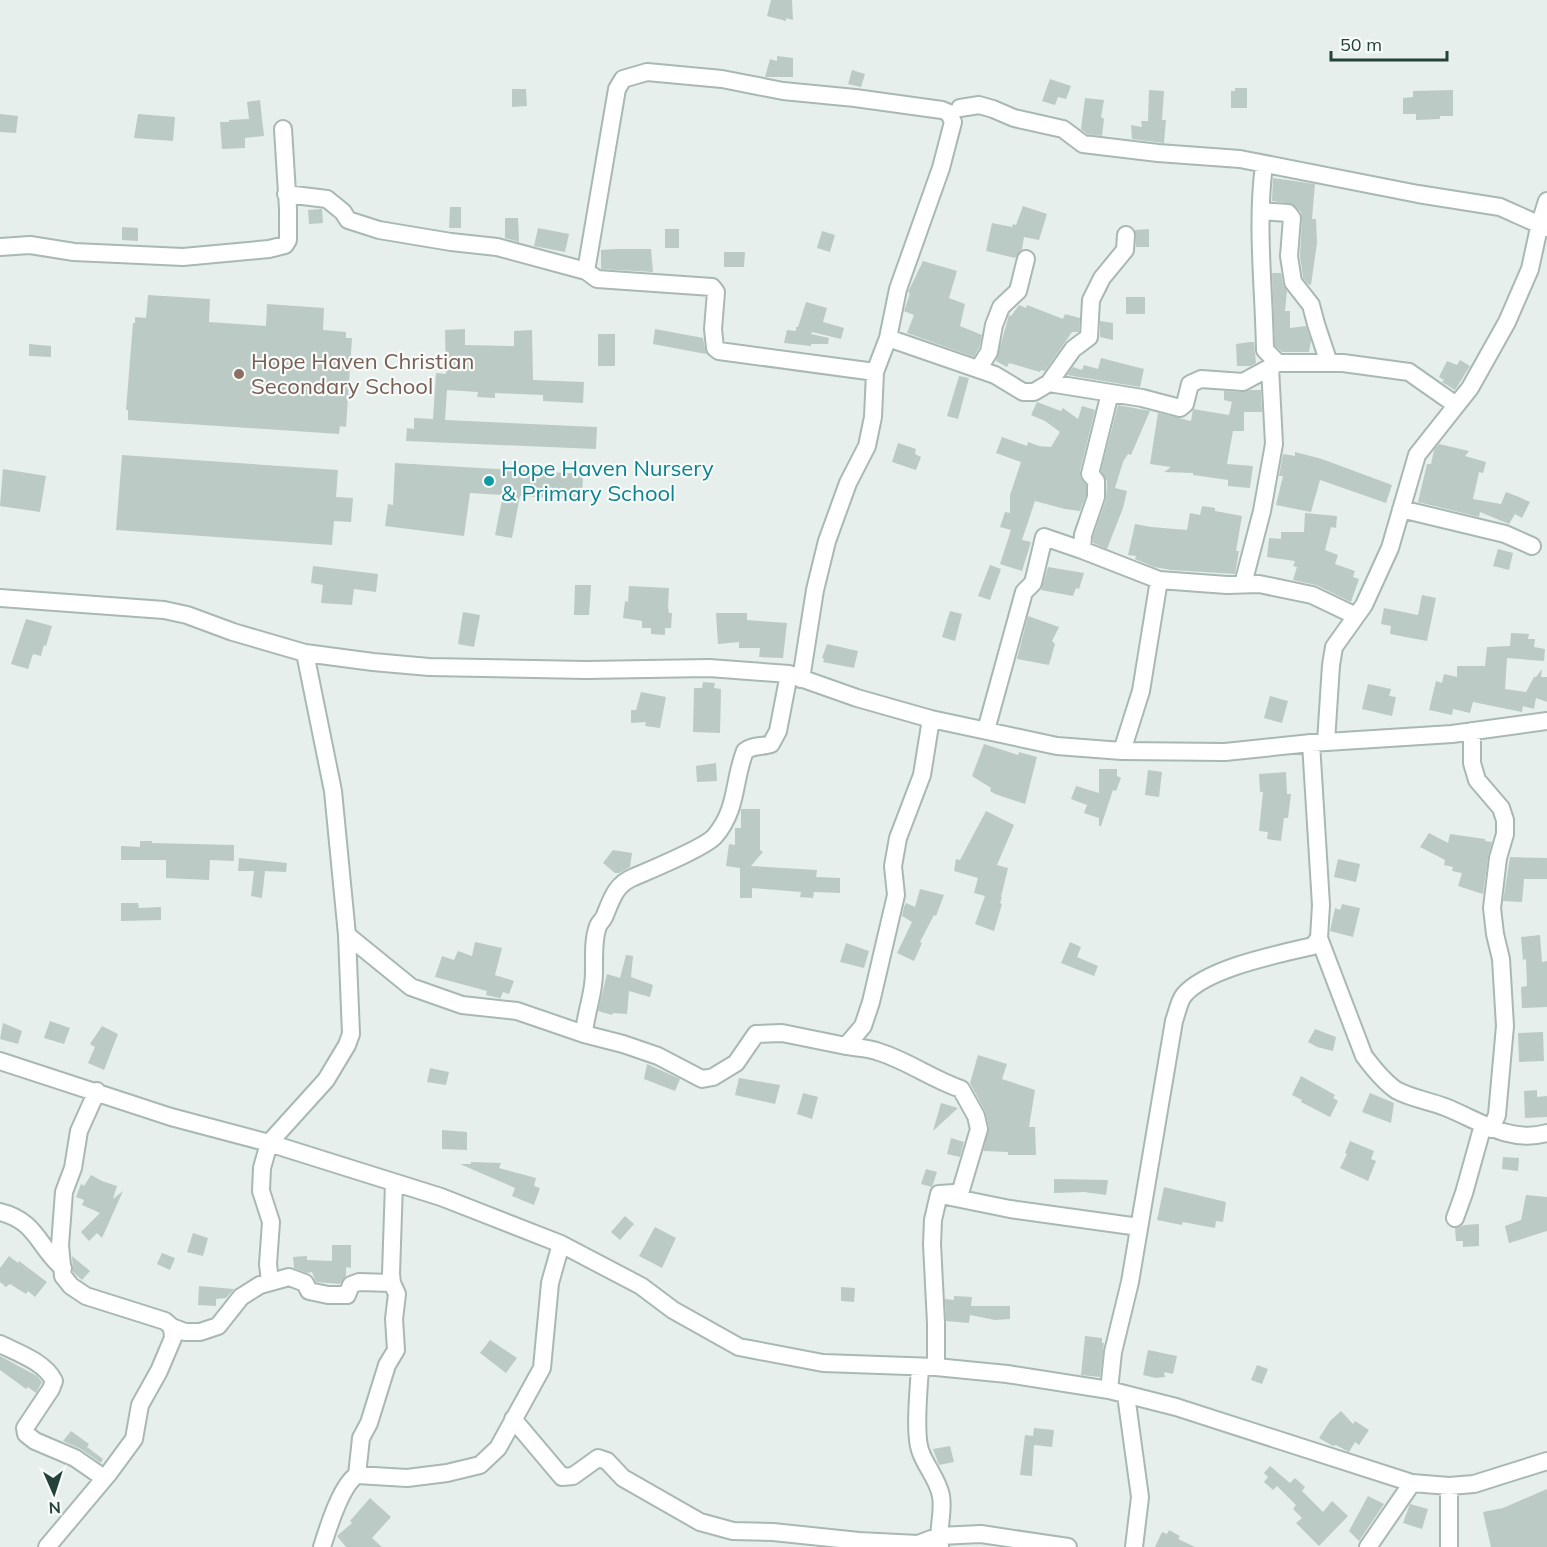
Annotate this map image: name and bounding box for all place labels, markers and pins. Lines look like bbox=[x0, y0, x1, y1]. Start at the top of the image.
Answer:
place label: Hope Haven Christian Secondary School bbox=[251, 347, 474, 400]
marker: Hope Haven Christian Secondary School bbox=[232, 367, 246, 381]
place label: Hope Haven Nursery & Primary School bbox=[501, 454, 714, 507]
marker: Hope Haven Nursery & Primary School bbox=[482, 474, 496, 488]

